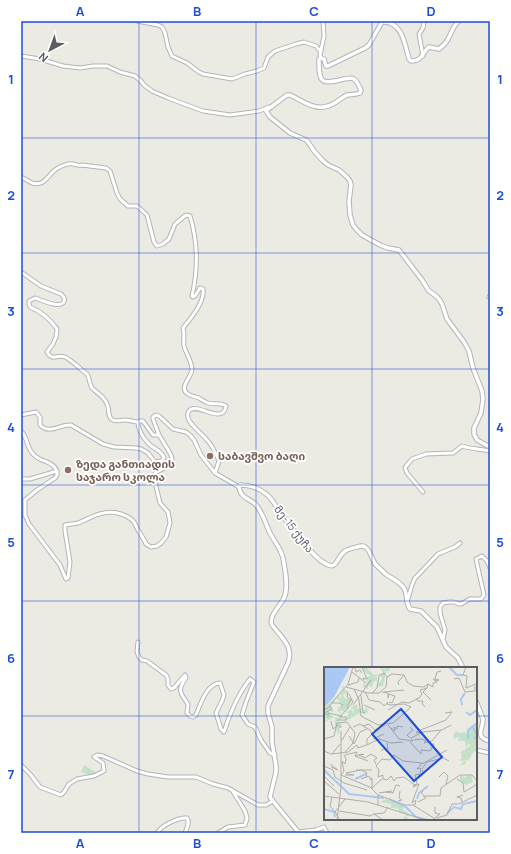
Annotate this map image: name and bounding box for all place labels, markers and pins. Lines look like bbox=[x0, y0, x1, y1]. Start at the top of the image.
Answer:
place label: საბავშვო ბაღი bbox=[218, 448, 305, 463]
marker: საბავშვო ბაღი bbox=[205, 451, 215, 461]
place label: ზედა განთიადის საჯარო სკოლა bbox=[76, 456, 175, 484]
marker: ზედა განთიადის საჯარო სკოლა bbox=[63, 465, 73, 475]

